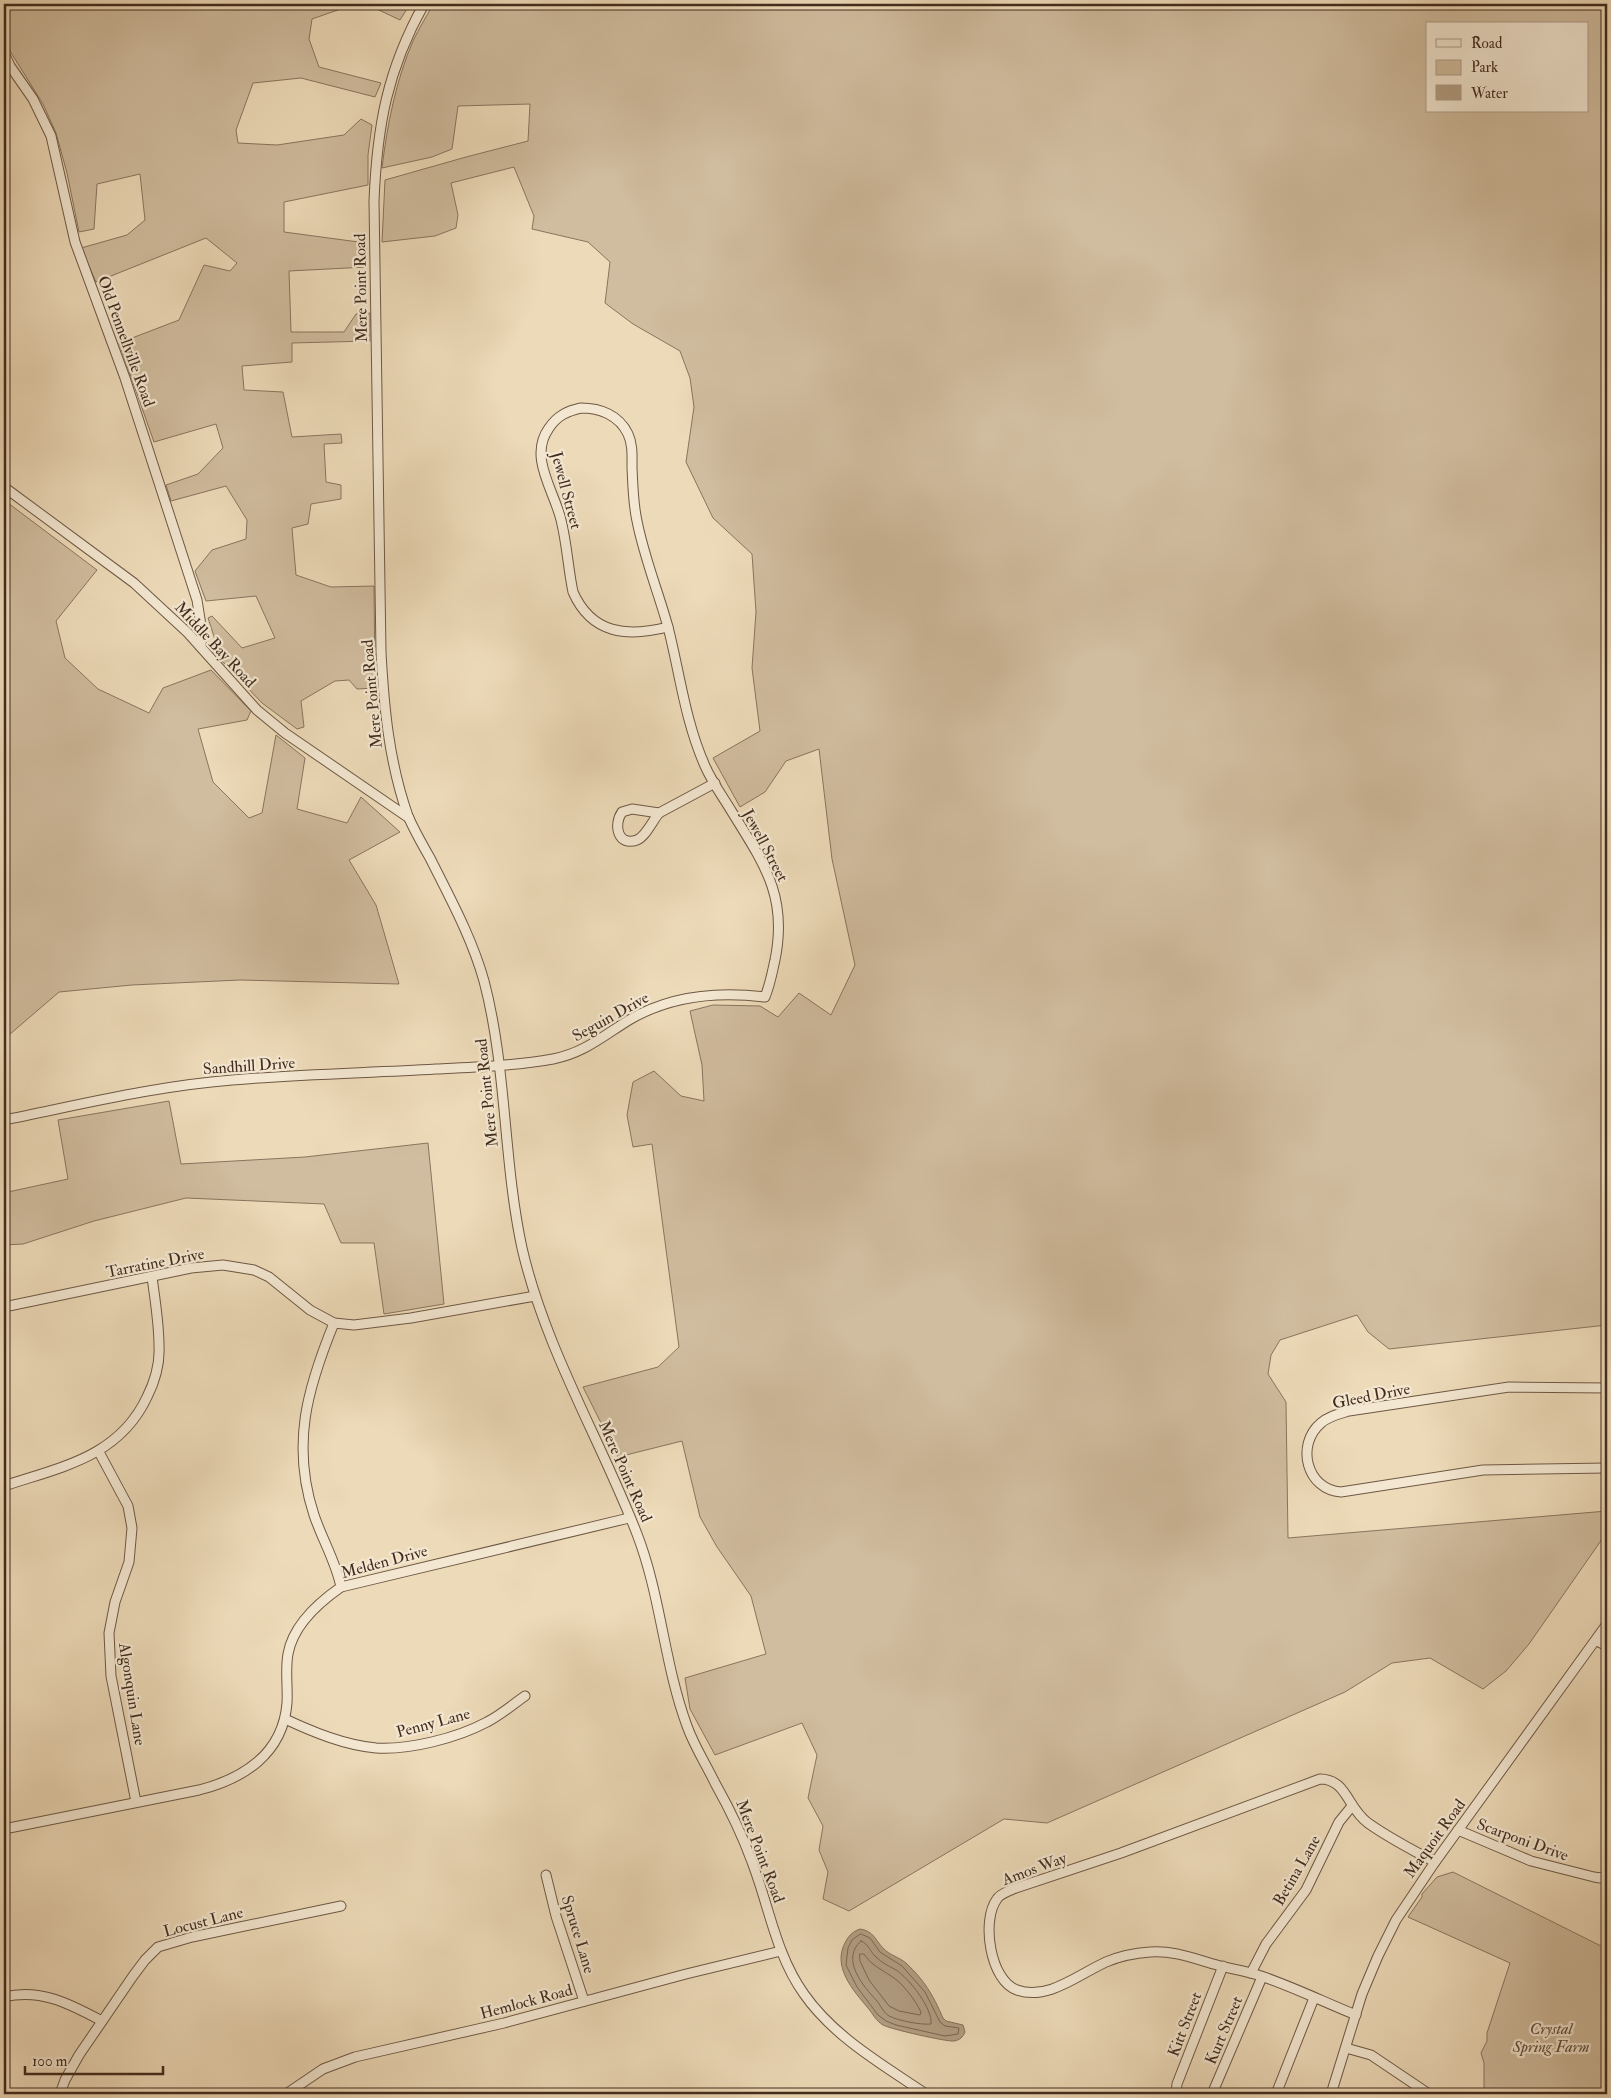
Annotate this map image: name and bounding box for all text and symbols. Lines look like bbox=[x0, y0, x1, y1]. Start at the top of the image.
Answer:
legend bbox=[1426, 22, 1588, 112]
text: Road bbox=[1471, 34, 1503, 53]
text: Park bbox=[1471, 58, 1498, 77]
text: Water bbox=[1470, 84, 1508, 103]
street label: Mere Point Road bbox=[350, 233, 372, 343]
street label: Old Pennellville Road bbox=[93, 273, 159, 410]
street label: Jewell Street bbox=[545, 448, 586, 531]
street label: Middle Bay Road bbox=[170, 598, 260, 692]
street label: Mere Point Road bbox=[357, 639, 387, 749]
street label: Jewell Street bbox=[736, 805, 793, 886]
street label: Seguin Drive bbox=[569, 988, 653, 1046]
street label: Mere Point Road bbox=[471, 1038, 503, 1148]
street label: Sandhill Drive bbox=[202, 1053, 296, 1079]
street label: Tarratine Drive bbox=[104, 1244, 206, 1282]
street label: Gleed Drive bbox=[1331, 1379, 1412, 1413]
street label: Mere Point Road bbox=[594, 1418, 656, 1525]
street label: Melden Drive bbox=[339, 1541, 430, 1583]
street label: Algonquin Lane bbox=[114, 1640, 150, 1747]
street label: Penny Lane bbox=[394, 1703, 473, 1742]
street label: Maquoit Road bbox=[1400, 1795, 1470, 1882]
street label: Mere Point Road bbox=[731, 1797, 789, 1906]
street label: Scarponi Drive bbox=[1474, 1814, 1572, 1867]
street label: Betina Lane bbox=[1269, 1831, 1325, 1909]
street label: Amos Way bbox=[998, 1848, 1070, 1890]
street label: Spruce Lane bbox=[556, 1893, 600, 1976]
street label: Locust Lane bbox=[161, 1902, 245, 1942]
street label: Hemlock Road bbox=[478, 1980, 575, 2024]
street label: Kitt Street bbox=[1163, 1989, 1206, 2060]
street label: Kurt Street bbox=[1201, 1993, 1247, 2068]
park label: Crystal Spring Farm bbox=[1512, 2019, 1590, 2057]
scale bar bbox=[25, 2043, 162, 2075]
text: 100 m bbox=[32, 2052, 68, 2071]

